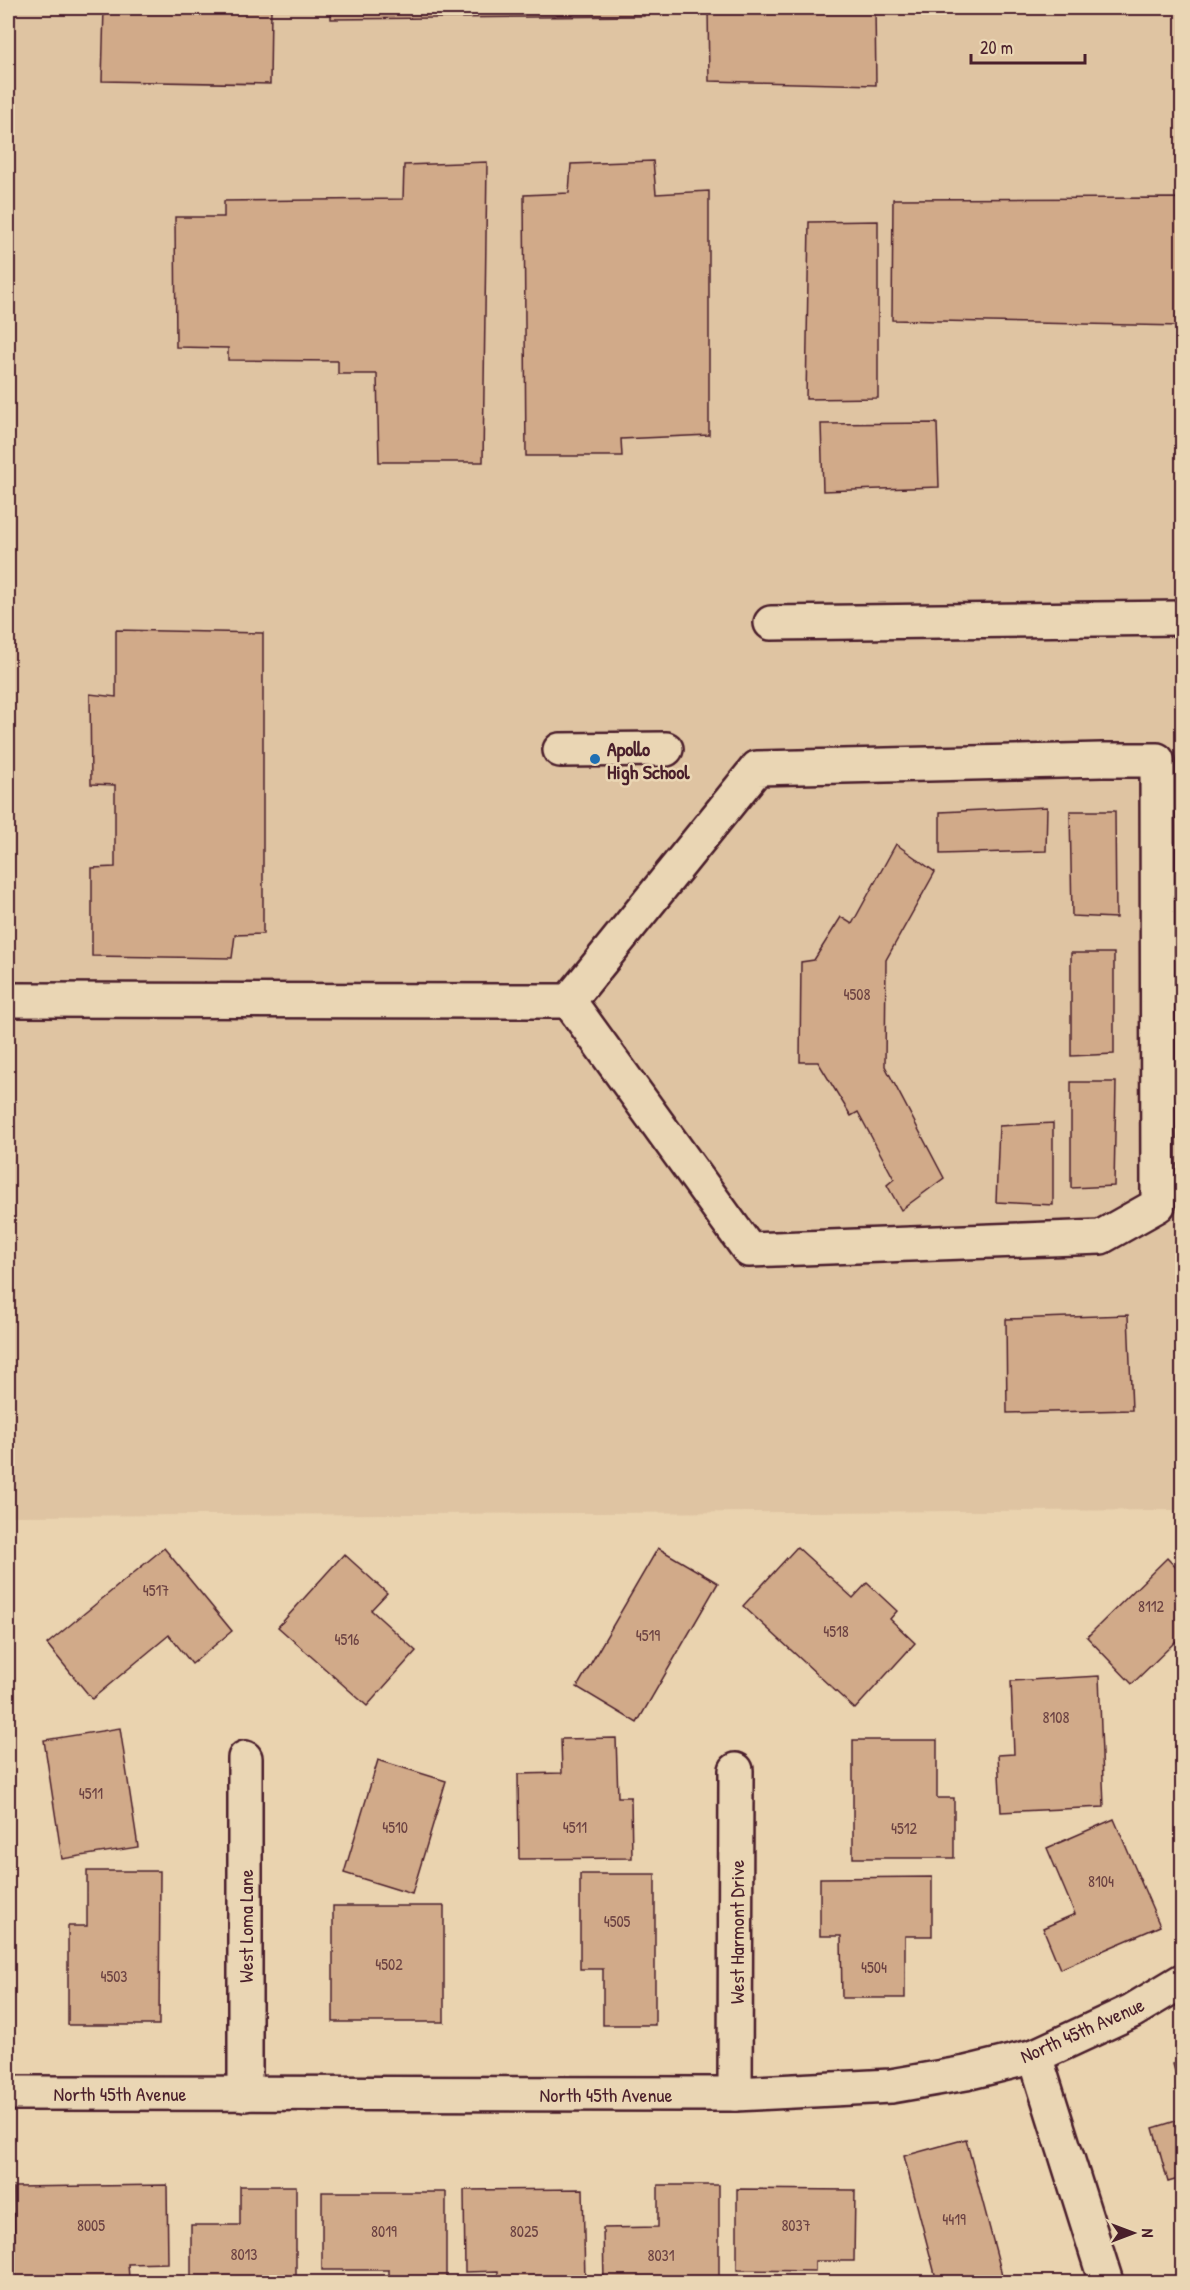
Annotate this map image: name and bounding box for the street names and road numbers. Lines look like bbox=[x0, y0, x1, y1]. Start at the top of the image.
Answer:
street label: West Harmont Drive bbox=[723, 1860, 750, 2004]
street label: West Loma Lane bbox=[232, 1869, 259, 1983]
street label: North 45th Avenue bbox=[1016, 1991, 1148, 2069]
street label: North 45th Avenue bbox=[54, 2080, 186, 2107]
street label: North 45th Avenue bbox=[540, 2081, 672, 2108]

